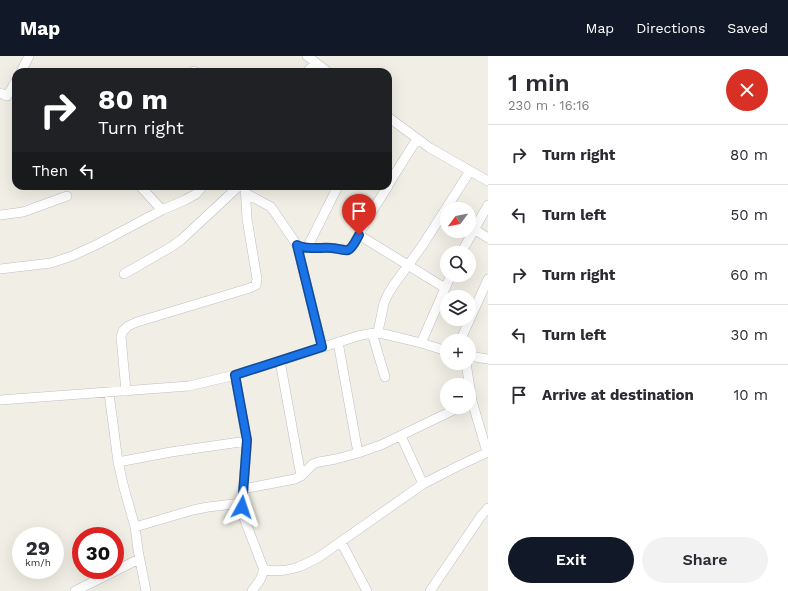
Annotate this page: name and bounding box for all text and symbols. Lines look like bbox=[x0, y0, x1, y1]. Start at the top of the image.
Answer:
text: Map bbox=[20, 17, 60, 40]
text: Map bbox=[586, 20, 614, 36]
text: Directions bbox=[636, 20, 705, 36]
text: Saved bbox=[727, 20, 768, 36]
text: 1 min bbox=[508, 69, 570, 97]
button: close bbox=[726, 69, 768, 111]
text: 80 m bbox=[98, 83, 168, 116]
icon: right bbox=[32, 84, 84, 136]
text: 230 m · 16:16 bbox=[508, 98, 589, 113]
text: Turn right bbox=[98, 117, 184, 138]
icon: right bbox=[508, 144, 530, 166]
text: Turn right bbox=[542, 146, 615, 164]
text: 80 m bbox=[730, 146, 768, 164]
icon: left bbox=[76, 160, 98, 182]
text: Then bbox=[32, 162, 68, 180]
pin bbox=[342, 194, 376, 235]
icon: arrive bbox=[348, 200, 370, 222]
north arrow bbox=[440, 202, 476, 238]
map controls bbox=[440, 202, 476, 414]
icon: left bbox=[508, 204, 530, 226]
text: Turn left bbox=[542, 206, 606, 224]
text: 50 m bbox=[731, 206, 768, 224]
button: search bbox=[440, 246, 476, 282]
icon: right bbox=[508, 264, 530, 286]
text: Turn right bbox=[542, 266, 615, 284]
text: 60 m bbox=[730, 266, 768, 284]
button: layers bbox=[440, 290, 476, 326]
icon: left bbox=[508, 324, 530, 346]
text: Turn left bbox=[542, 326, 606, 344]
text: 30 m bbox=[731, 326, 768, 344]
button: + bbox=[440, 334, 476, 370]
button: − bbox=[440, 378, 476, 414]
icon: arrive bbox=[508, 384, 530, 406]
text: Arrive at destination bbox=[542, 386, 694, 404]
text: 10 m bbox=[733, 386, 768, 404]
position arrow bbox=[221, 486, 263, 528]
speed limit sign: 30 bbox=[72, 527, 124, 579]
text: 29 bbox=[26, 536, 50, 560]
button: Exit bbox=[508, 537, 634, 583]
button: Share bbox=[642, 537, 768, 583]
text: km/h bbox=[25, 557, 51, 568]

